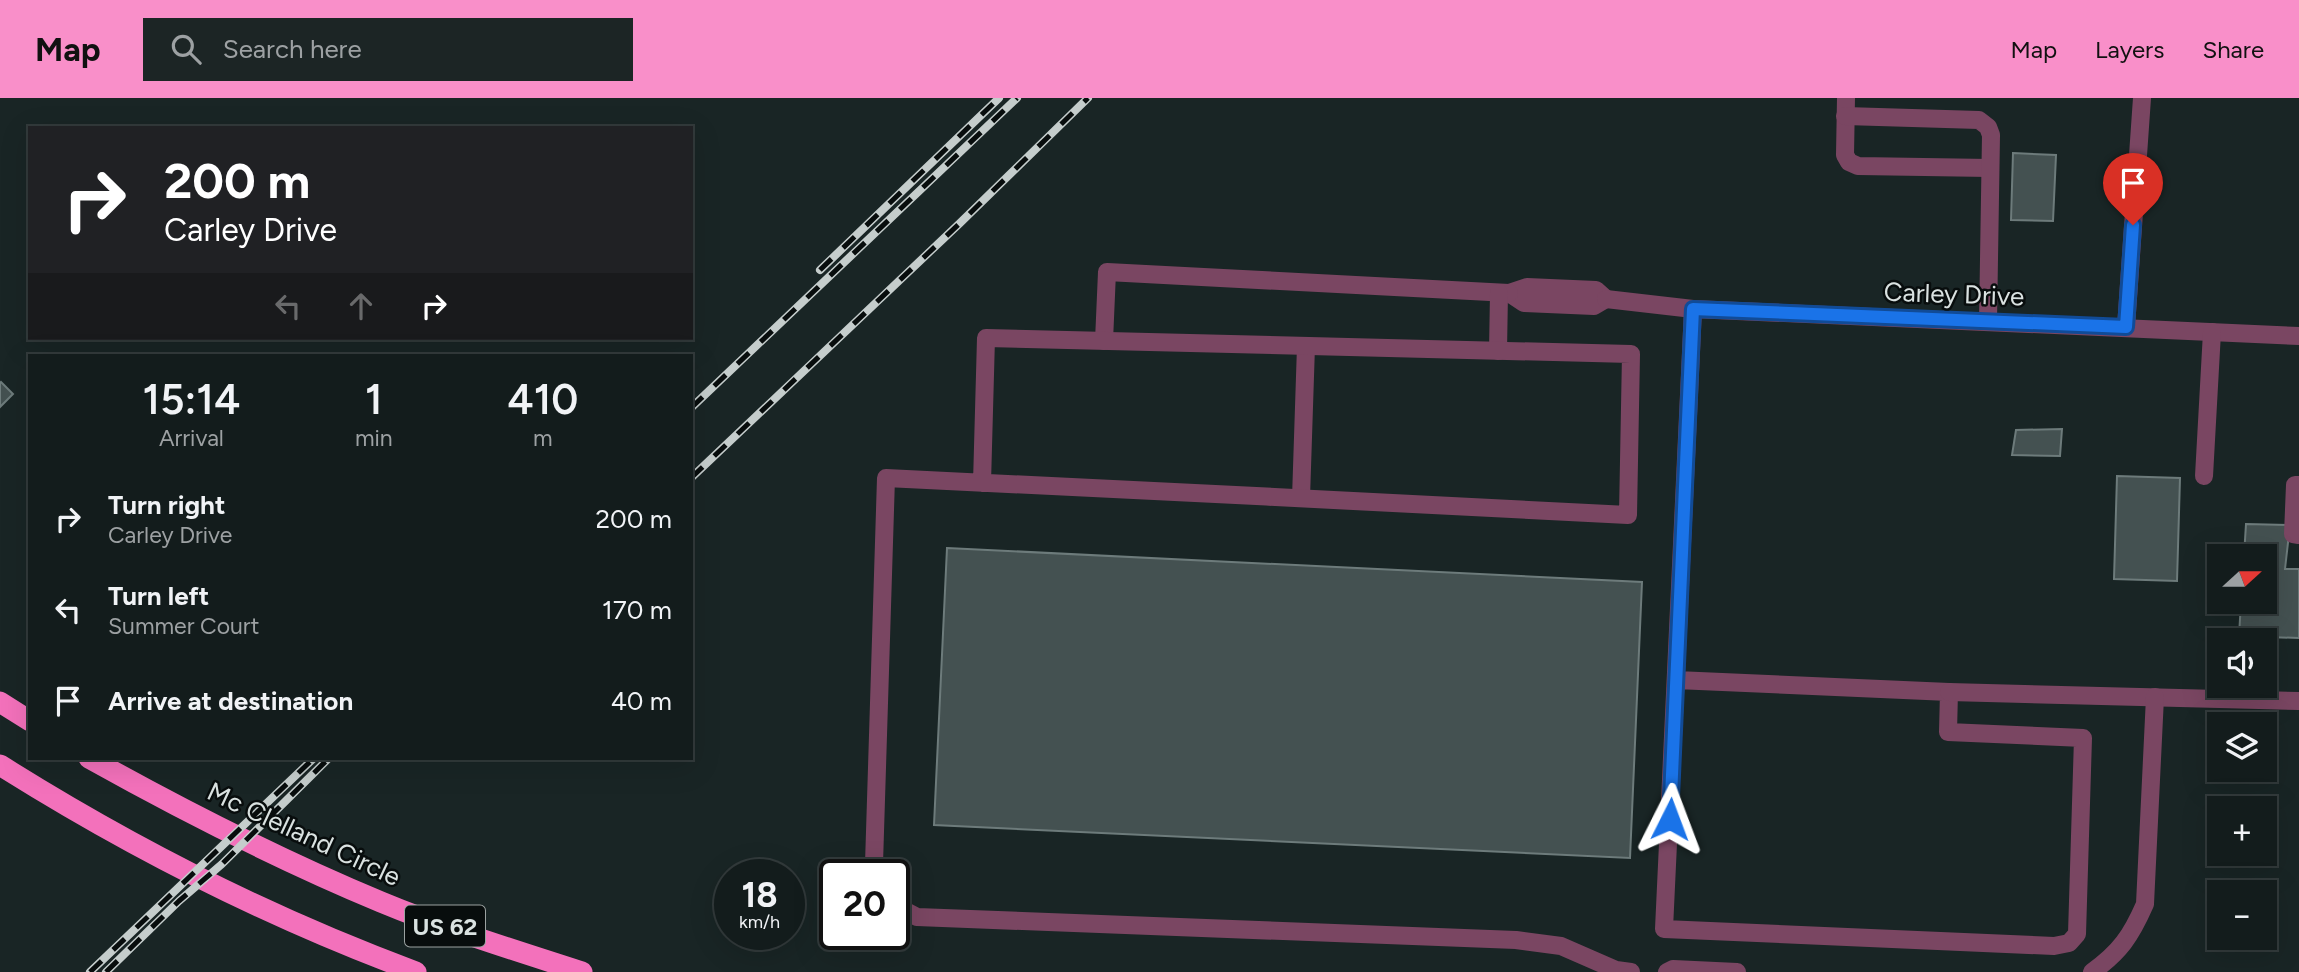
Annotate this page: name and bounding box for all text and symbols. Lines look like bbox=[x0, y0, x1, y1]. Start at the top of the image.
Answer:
search box bbox=[143, 18, 633, 81]
text: Map bbox=[35, 30, 101, 69]
icon: search bbox=[167, 30, 205, 68]
text: Search here bbox=[223, 33, 362, 65]
text: Map bbox=[2010, 35, 2057, 64]
text: Layers bbox=[2095, 35, 2164, 64]
text: Share bbox=[2202, 35, 2264, 64]
text: 200 m bbox=[164, 151, 310, 210]
pin bbox=[2103, 153, 2163, 225]
icon: right bbox=[49, 154, 140, 245]
icon: arrive bbox=[2114, 164, 2152, 202]
text: Carley Drive bbox=[164, 211, 337, 249]
street label: Carley Drive bbox=[1883, 276, 2025, 312]
icon: left bbox=[269, 287, 307, 325]
icon: ahead bbox=[342, 287, 380, 325]
icon: right bbox=[415, 287, 453, 325]
text: 15:14 bbox=[143, 374, 240, 425]
text: 1 bbox=[365, 374, 383, 425]
text: 410 bbox=[507, 374, 578, 425]
text: Arrival bbox=[159, 424, 224, 452]
text: min bbox=[355, 424, 393, 452]
text: m bbox=[533, 424, 553, 452]
text: Turn right bbox=[108, 489, 225, 521]
icon: right bbox=[49, 500, 87, 538]
text: 200 m bbox=[596, 503, 672, 535]
text: Carley Drive bbox=[108, 521, 232, 549]
north arrow bbox=[2207, 544, 2277, 614]
map controls bbox=[2207, 544, 2277, 950]
text: Turn left bbox=[108, 580, 209, 612]
icon: left bbox=[49, 591, 87, 629]
text: 170 m bbox=[602, 594, 672, 626]
text: Summer Court bbox=[108, 612, 259, 640]
button: sound bbox=[2207, 628, 2277, 698]
icon: arrive bbox=[49, 682, 87, 720]
text: Arrive at destination bbox=[108, 685, 353, 717]
text: 40 m bbox=[611, 685, 672, 717]
button: layers bbox=[2207, 712, 2277, 782]
street label: Mc Clelland Circle bbox=[202, 775, 406, 893]
position arrow bbox=[1633, 782, 1707, 856]
button: + bbox=[2207, 796, 2277, 866]
speed limit sign: 20 bbox=[819, 859, 910, 950]
text: 18 bbox=[741, 874, 778, 916]
button: − bbox=[2207, 880, 2277, 950]
road number: US 62 bbox=[405, 906, 485, 946]
text: km/h bbox=[739, 911, 780, 933]

